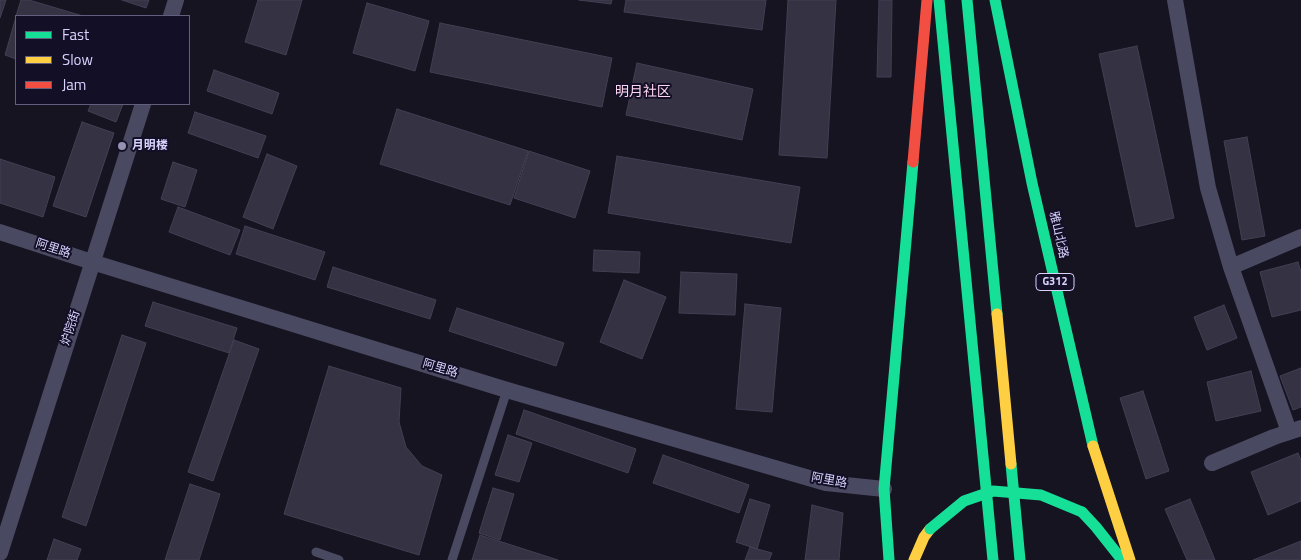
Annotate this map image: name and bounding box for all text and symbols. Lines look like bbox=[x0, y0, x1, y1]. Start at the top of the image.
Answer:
legend bbox=[15, 15, 190, 105]
text: Fast bbox=[62, 23, 89, 46]
text: Slow bbox=[62, 48, 93, 71]
text: Jam bbox=[62, 73, 86, 96]
district label: 明月社区 bbox=[615, 85, 671, 101]
place label: 月明楼 bbox=[132, 139, 168, 153]
marker: 月明楼 bbox=[116, 140, 128, 152]
street label: 雅山北路 bbox=[1046, 210, 1070, 260]
street label: 阿里路 bbox=[34, 237, 72, 261]
road number: G312 bbox=[1036, 274, 1074, 290]
street label: 炉院街 bbox=[59, 309, 83, 347]
street label: 阿里路 bbox=[421, 357, 459, 381]
street label: 阿里路 bbox=[810, 471, 848, 491]

